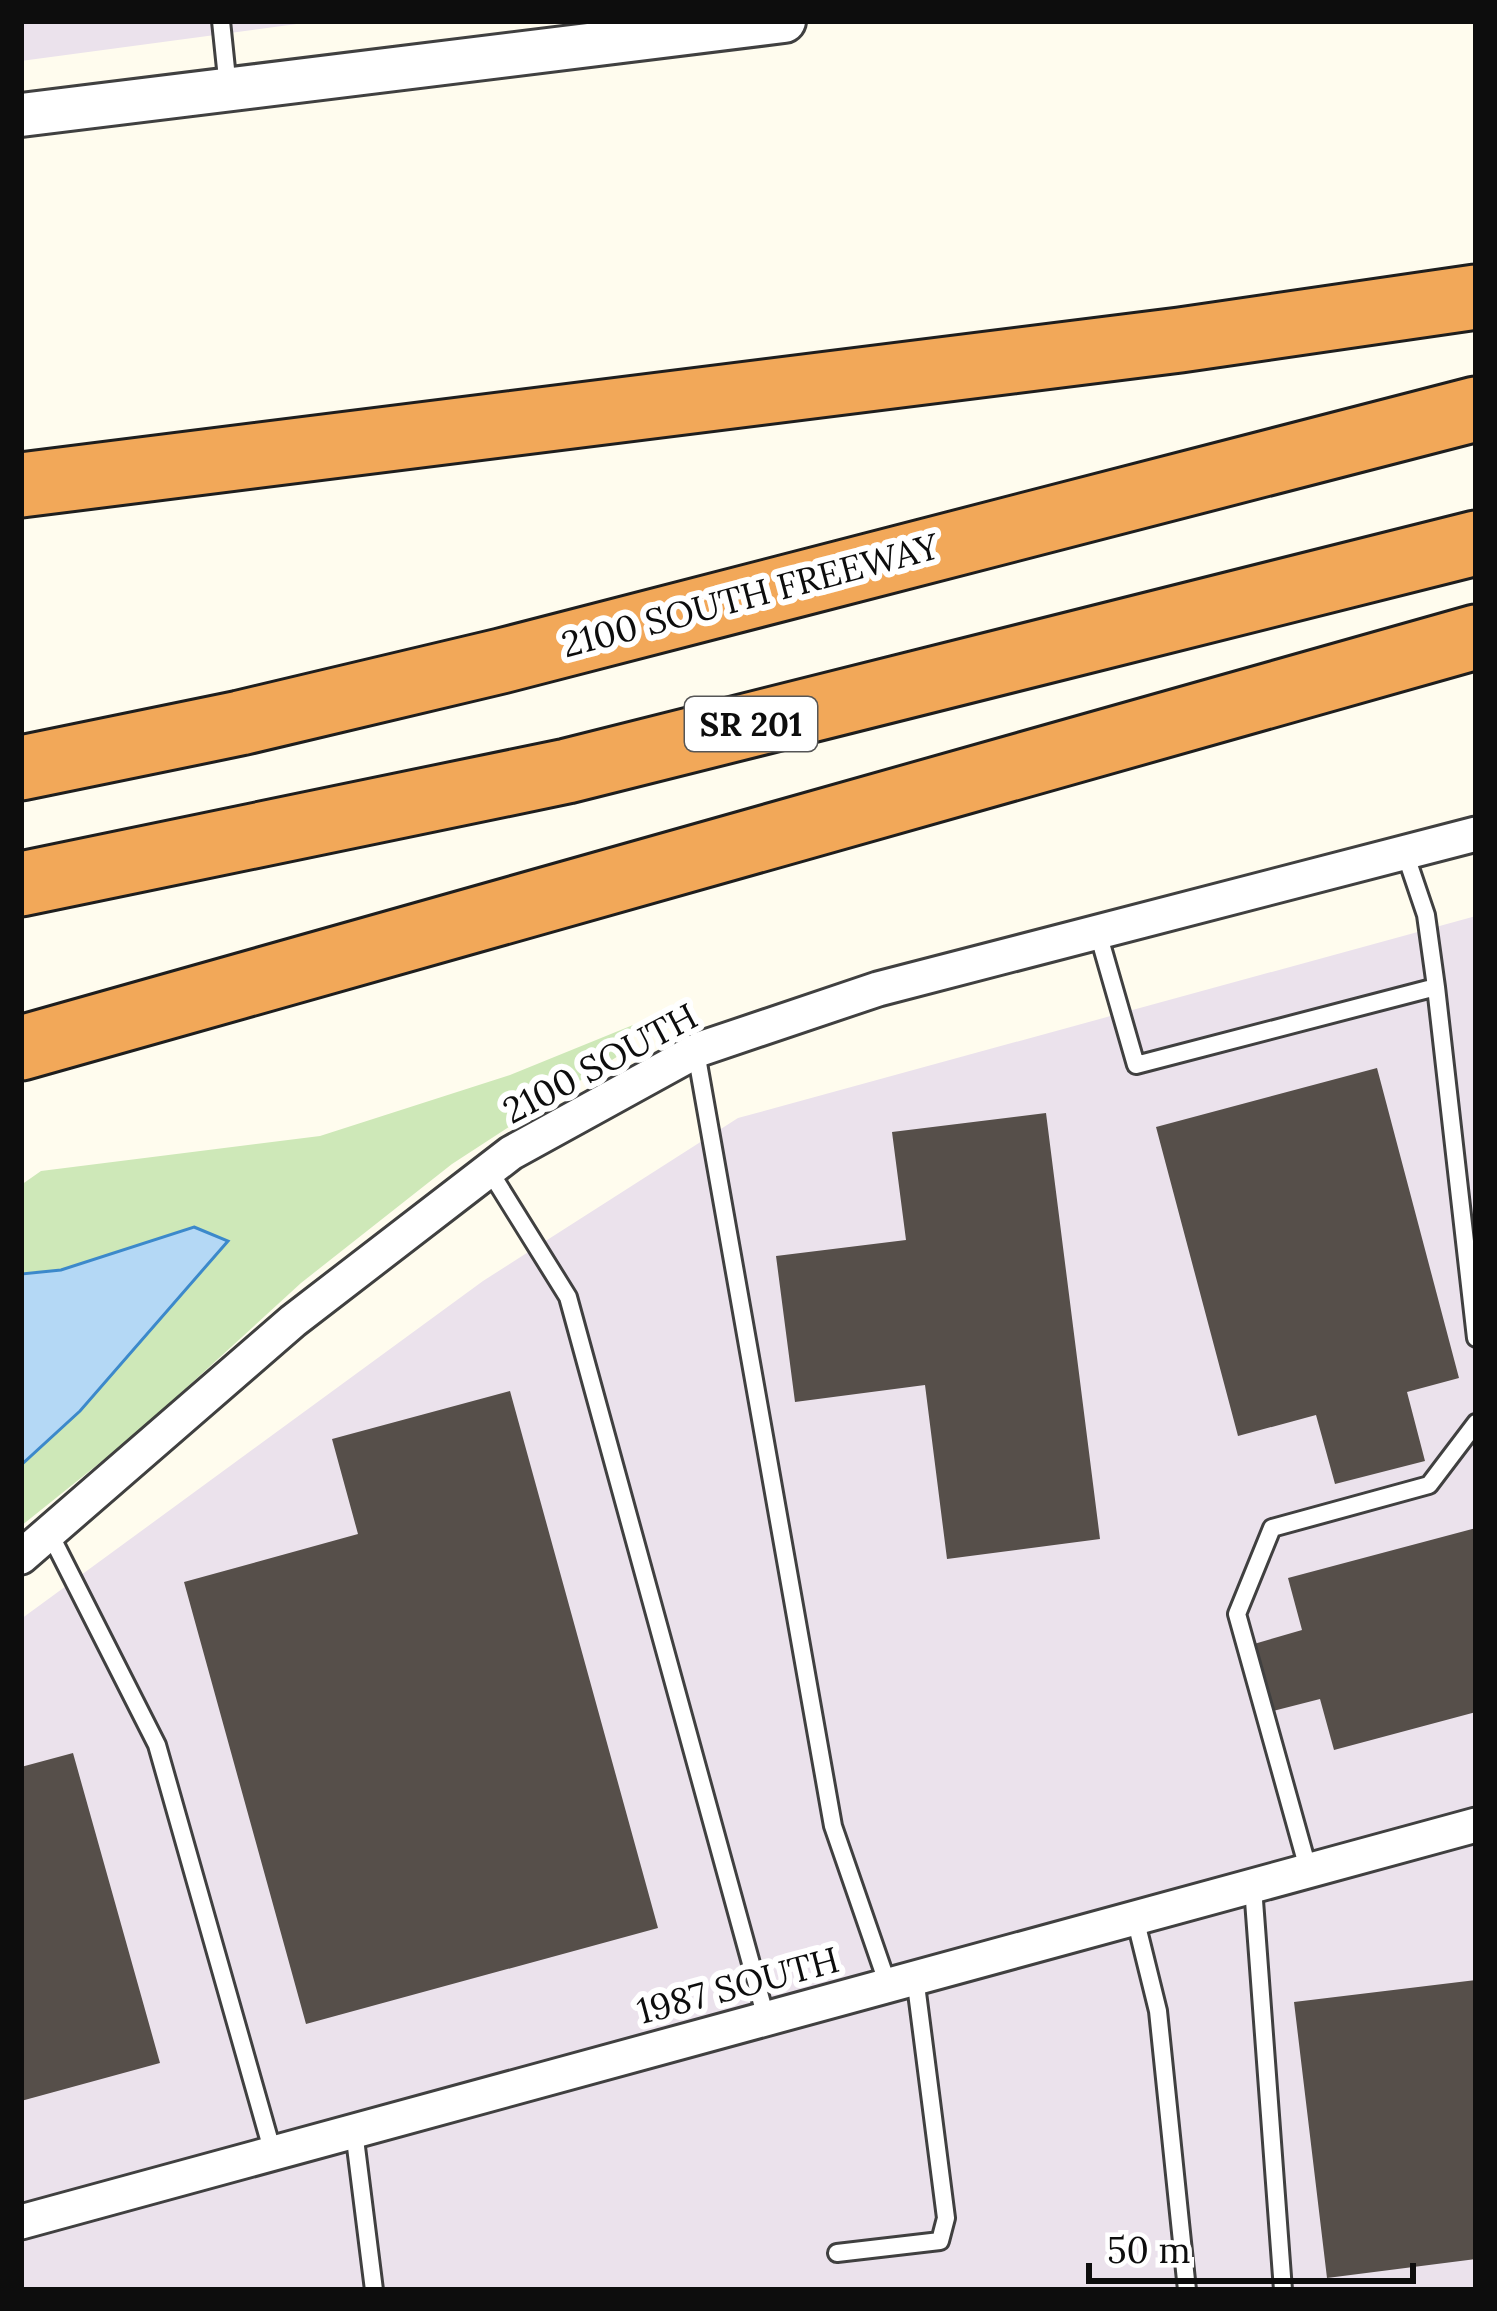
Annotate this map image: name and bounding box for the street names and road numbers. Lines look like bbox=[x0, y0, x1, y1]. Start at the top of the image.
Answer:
street label: 2100 SOUTH FREEWAY bbox=[556, 522, 945, 668]
road number: SR 201 bbox=[685, 697, 817, 751]
street label: 2100 SOUTH bbox=[495, 993, 705, 1133]
street label: 1987 SOUTH bbox=[632, 1936, 844, 2034]

